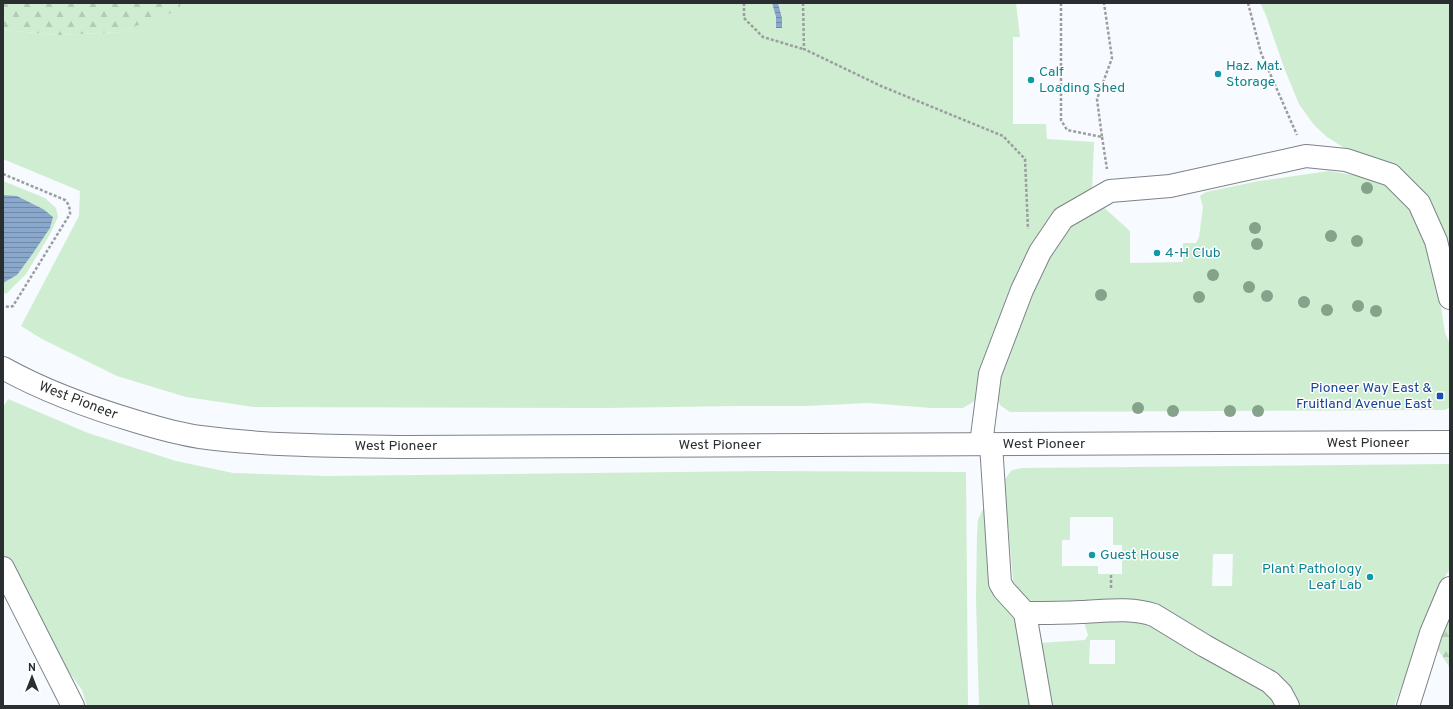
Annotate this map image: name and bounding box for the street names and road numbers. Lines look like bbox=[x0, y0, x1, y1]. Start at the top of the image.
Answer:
street label: West Pioneer bbox=[36, 378, 120, 424]
street label: West Pioneer bbox=[1327, 435, 1410, 452]
street label: West Pioneer bbox=[1003, 436, 1086, 453]
street label: West Pioneer bbox=[679, 437, 762, 454]
street label: West Pioneer bbox=[355, 438, 438, 455]

